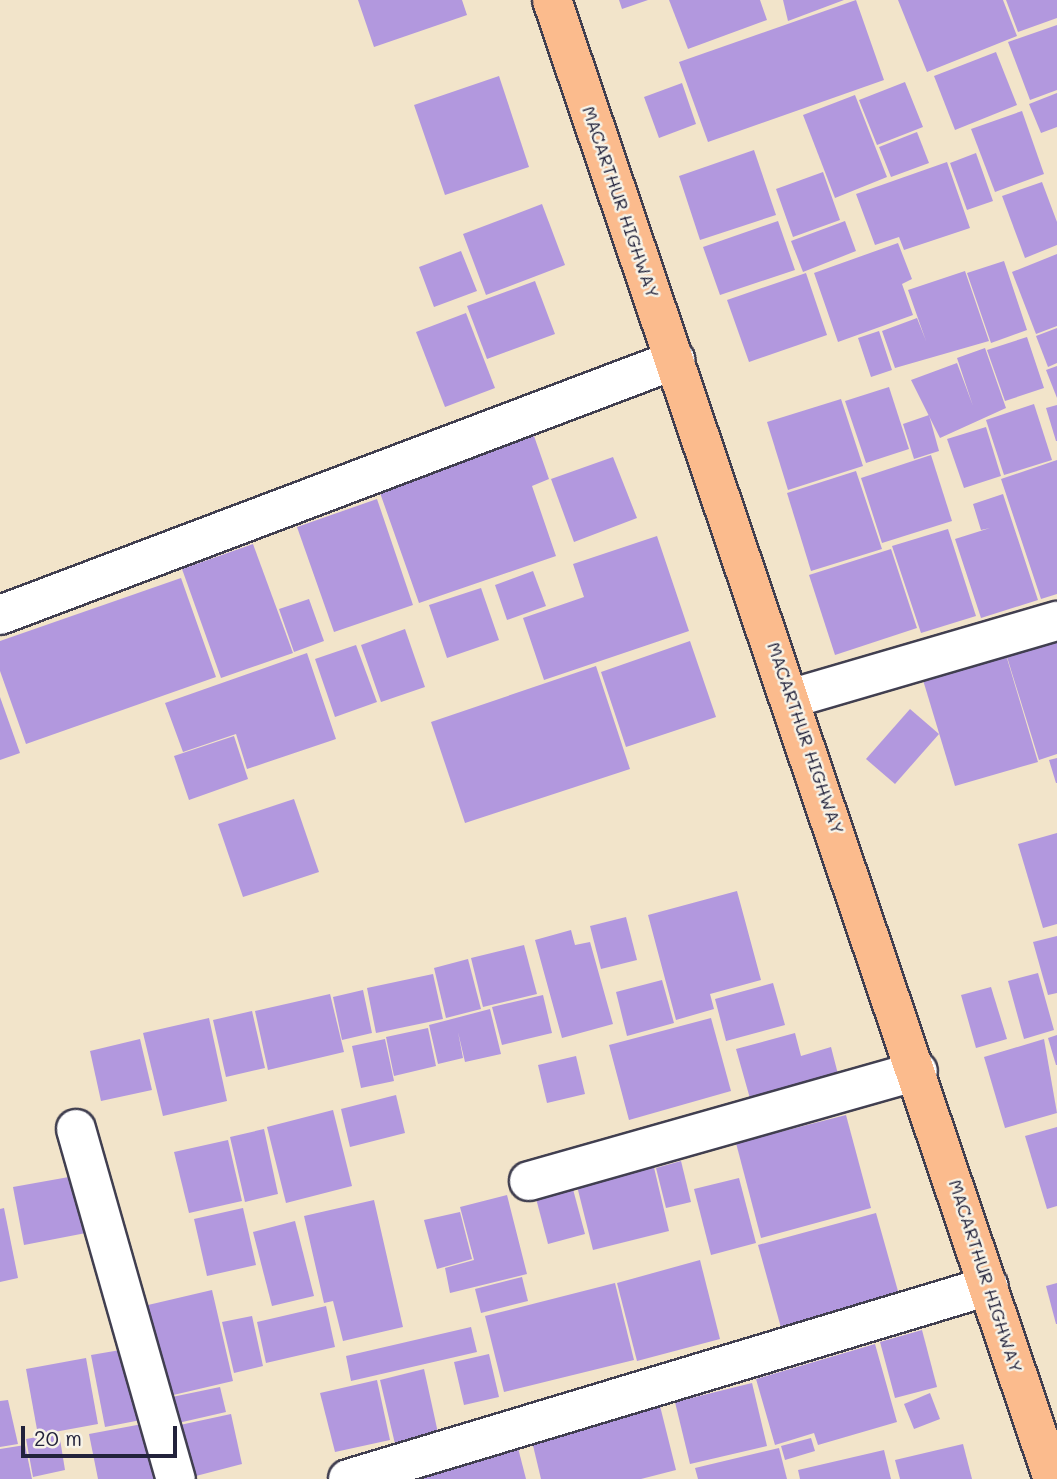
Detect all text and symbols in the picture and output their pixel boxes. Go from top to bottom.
street label: MACARTHUR HIGHWAY [578,103,664,301]
street label: MACARTHUR HIGHWAY [763,639,849,837]
street label: MACARTHUR HIGHWAY [945,1177,1027,1375]
scale bar [24,1412,180,1456]
text: 20 m [34,1424,82,1451]

